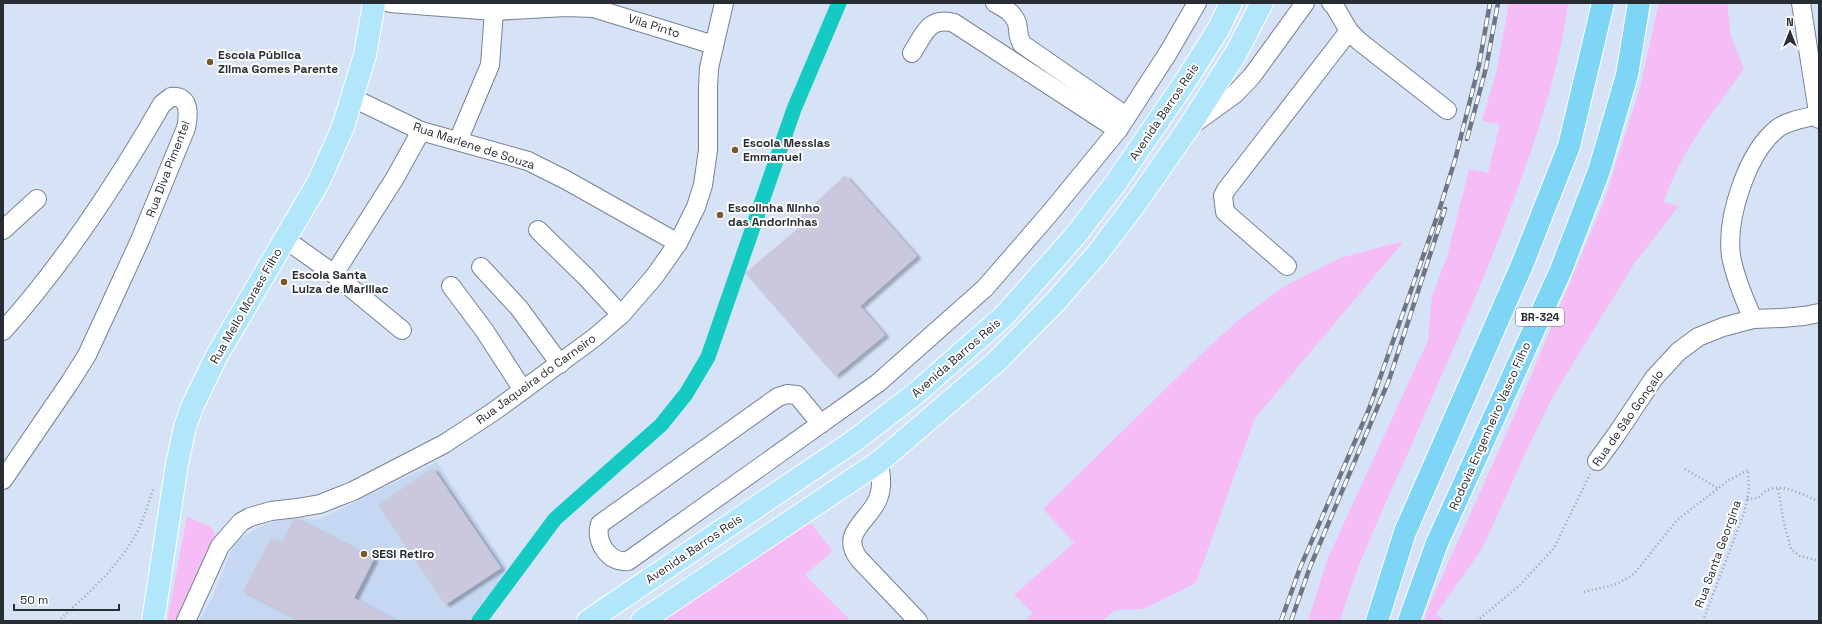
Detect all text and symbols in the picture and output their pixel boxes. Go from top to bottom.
street label: Vila Pinto [626,11,682,41]
north arrow [1770,12,1810,52]
text: N [1786,15,1794,29]
place label: Escola Pública Zilma Gomes Parente [218,47,338,77]
marker: Escola Pública Zilma Gomes Parente [205,57,215,67]
street label: Avenida Barros Reis [1126,61,1202,163]
street label: Rua Diva Pimentel [142,118,194,220]
street label: Rua Marlene de Souza [411,119,537,173]
place label: Escola Messias Emmanuel [743,135,830,165]
marker: Escola Messias Emmanuel [730,145,740,155]
place label: Escolinha Ninho das Andorinhas [728,200,820,230]
marker: Escolinha Ninho das Andorinhas [715,210,725,220]
street label: Rua Mello Moraes Filho [206,245,286,367]
place label: Escola Santa Luiza de Marillac [292,267,389,297]
marker: Escola Santa Luiza de Marillac [279,277,289,287]
road number: BR-324 [1516,308,1564,326]
street label: Avenida Barros Reis [908,315,1004,401]
street label: Rua Jaqueira do Carneiro [473,330,599,428]
street label: Rodovia Engenheiro Vasco Filho [1446,339,1534,513]
street label: Rua de São Gonçalo [1589,367,1667,469]
street label: Rua Santa Georgina [1691,498,1745,610]
street label: Avenida Barros Reis [643,511,745,587]
place label: SESI Retiro [372,546,434,562]
marker: SESI Retiro [359,549,369,559]
scale bar [14,586,119,612]
text: 50 m [20,592,48,608]

